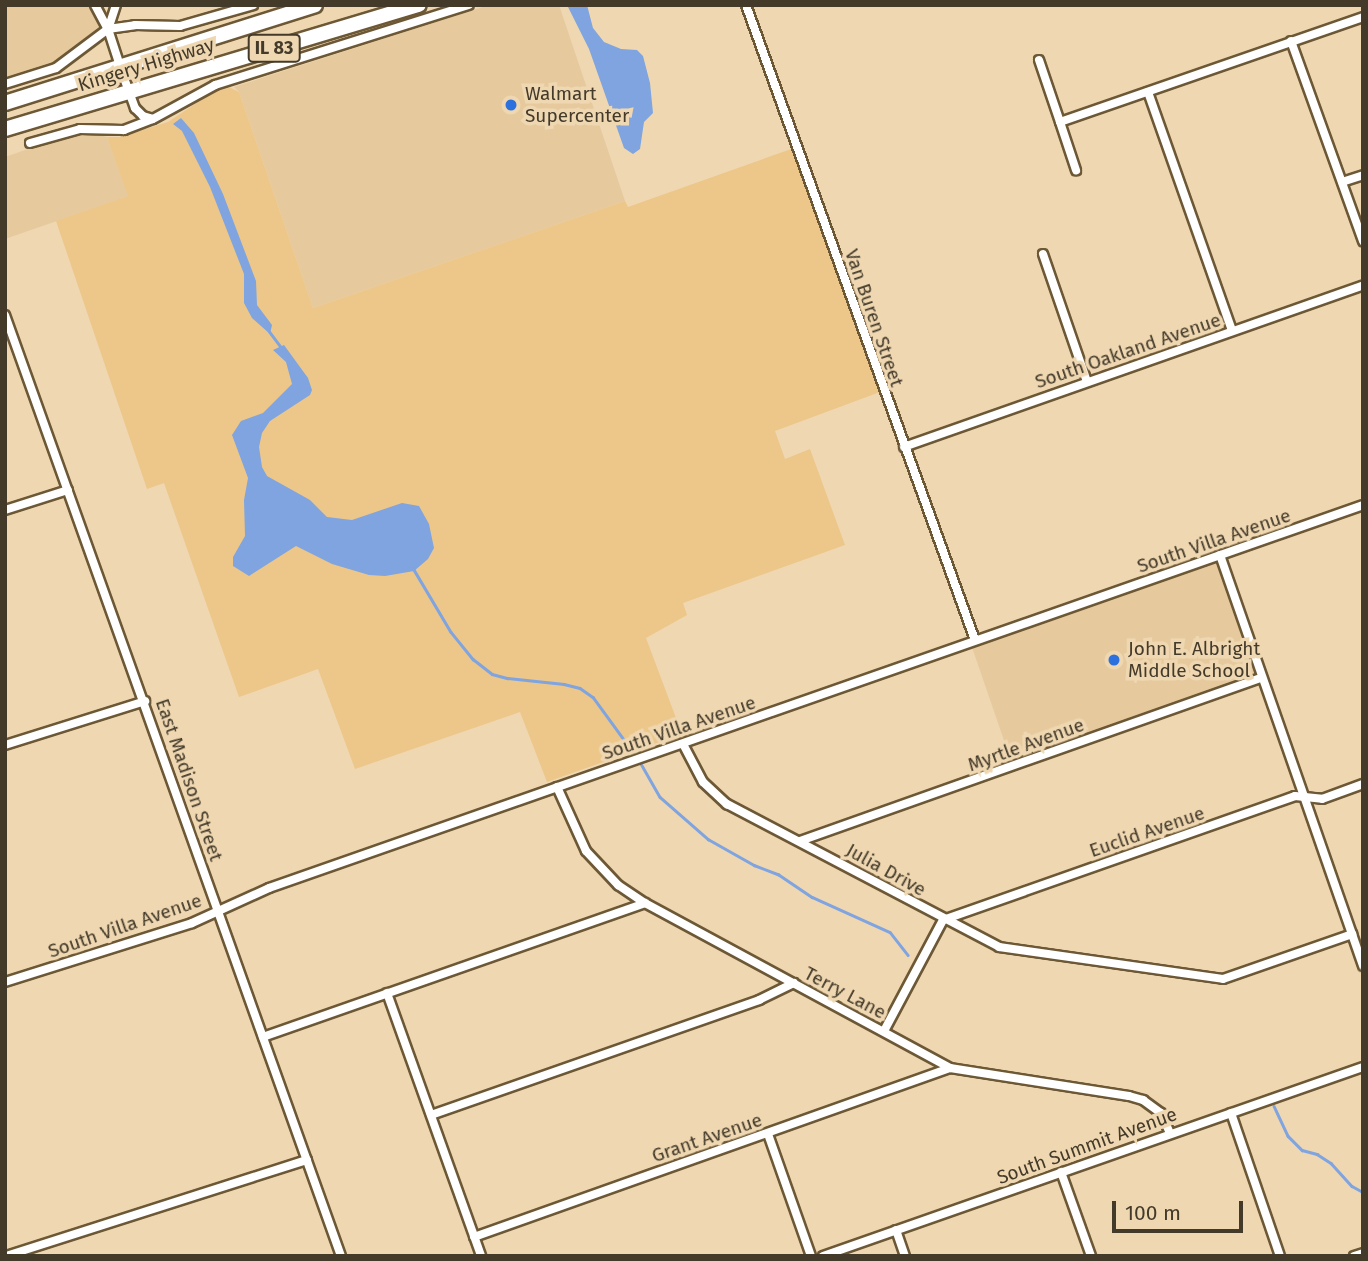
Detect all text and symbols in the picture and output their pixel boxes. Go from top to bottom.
street label: Kingery Highway [75,33,217,97]
road number: IL 83 [246,33,302,62]
place label: Walmart Supercenter [525,83,629,127]
marker: Walmart Supercenter [503,97,519,113]
street label: Van Buren Street [840,246,908,390]
street label: South Oakland Avenue [1032,308,1224,394]
street label: South Villa Avenue [1134,504,1294,578]
place label: John E. Albright Middle School [1128,638,1260,682]
marker: John E. Albright Middle School [1106,652,1122,668]
street label: South Villa Avenue [599,691,759,765]
street label: East Madison Street [150,696,228,864]
street label: Myrtle Avenue [965,713,1087,777]
street label: Euclid Avenue [1086,802,1208,862]
street label: Julia Drive [842,839,930,901]
street label: South Villa Avenue [45,889,205,963]
street label: Terry Lane [800,962,890,1024]
street label: South Summit Avenue [994,1103,1180,1189]
street label: Grant Avenue [649,1108,765,1168]
scale bar [1116,1188,1247,1232]
text: 100 m [1125,1200,1181,1226]

